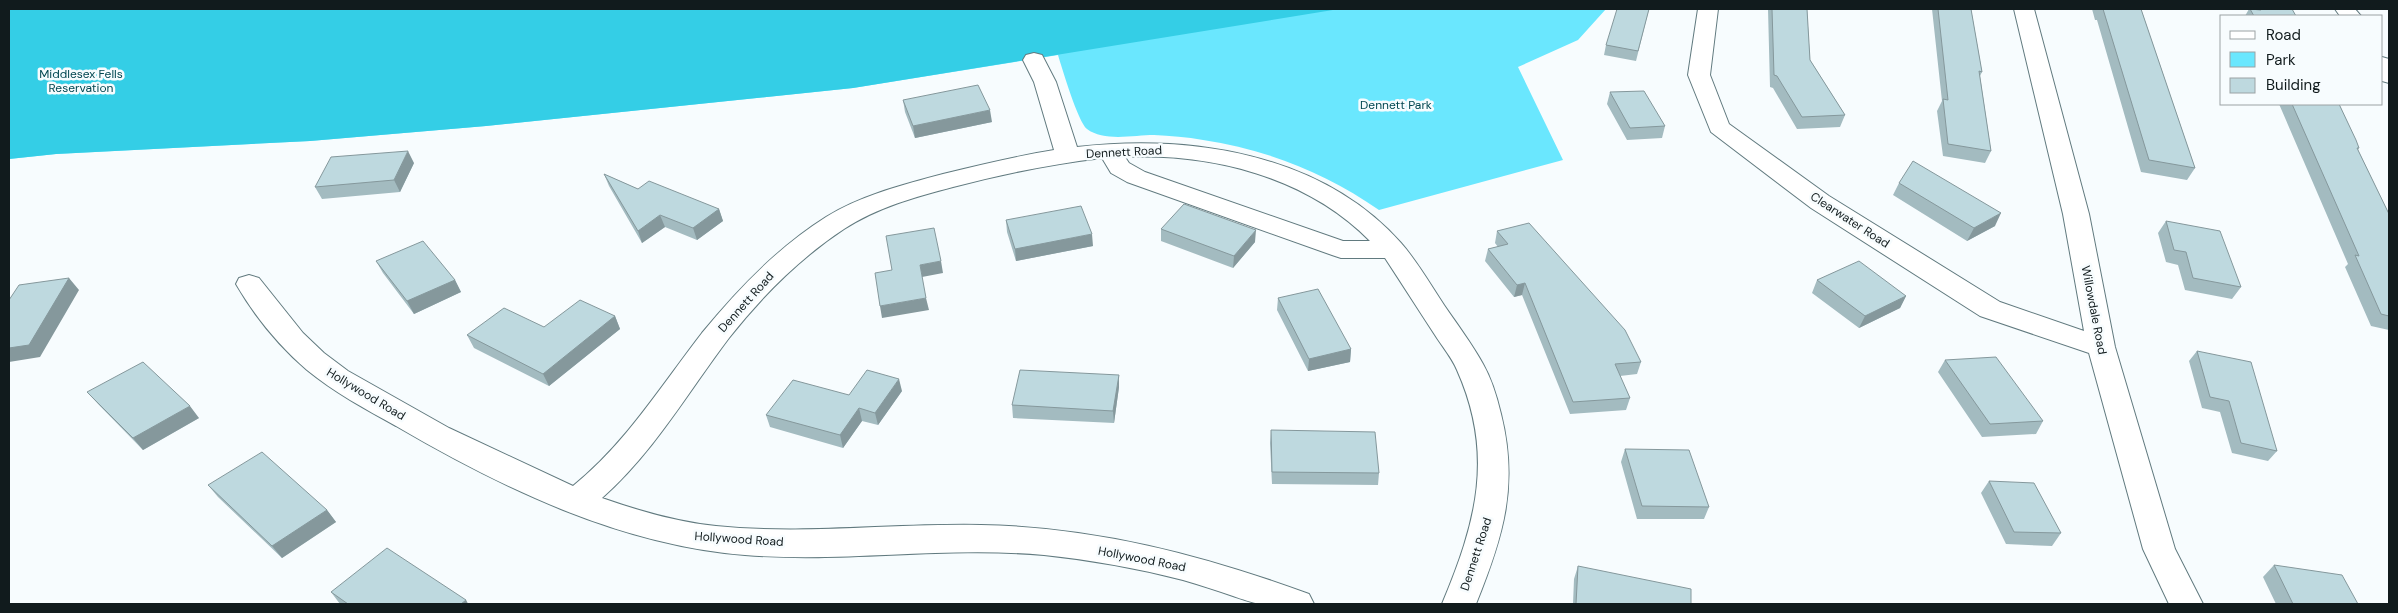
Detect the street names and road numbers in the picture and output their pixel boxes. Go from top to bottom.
street label: Dennett Road [1086,142,1162,162]
street label: Clearwater Road [1807,188,1893,252]
street label: Willowdale Road [2078,264,2110,356]
street label: Dennett Road [715,268,777,336]
street label: Hollywood Road [324,364,408,424]
street label: Dennett Road [1457,515,1495,593]
street label: Hollywood Road [694,528,784,550]
street label: Hollywood Road [1097,543,1187,575]

